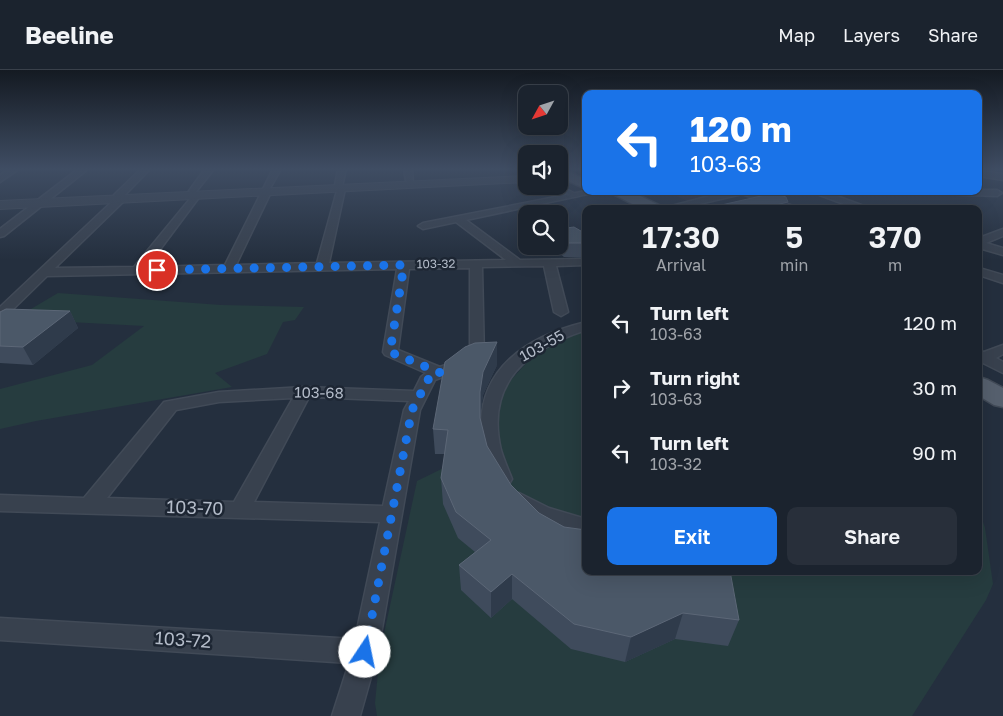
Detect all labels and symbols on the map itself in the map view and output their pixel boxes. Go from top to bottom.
north arrow [518,85,568,135]
pin [136,249,178,291]
street label: 103-32 [416,256,456,271]
street label: 103-55 [516,326,567,365]
street label: 103-68 [294,383,344,401]
street label: 103-70 [166,495,224,519]
position arrow [338,625,390,677]
street label: 103-72 [154,626,212,652]

